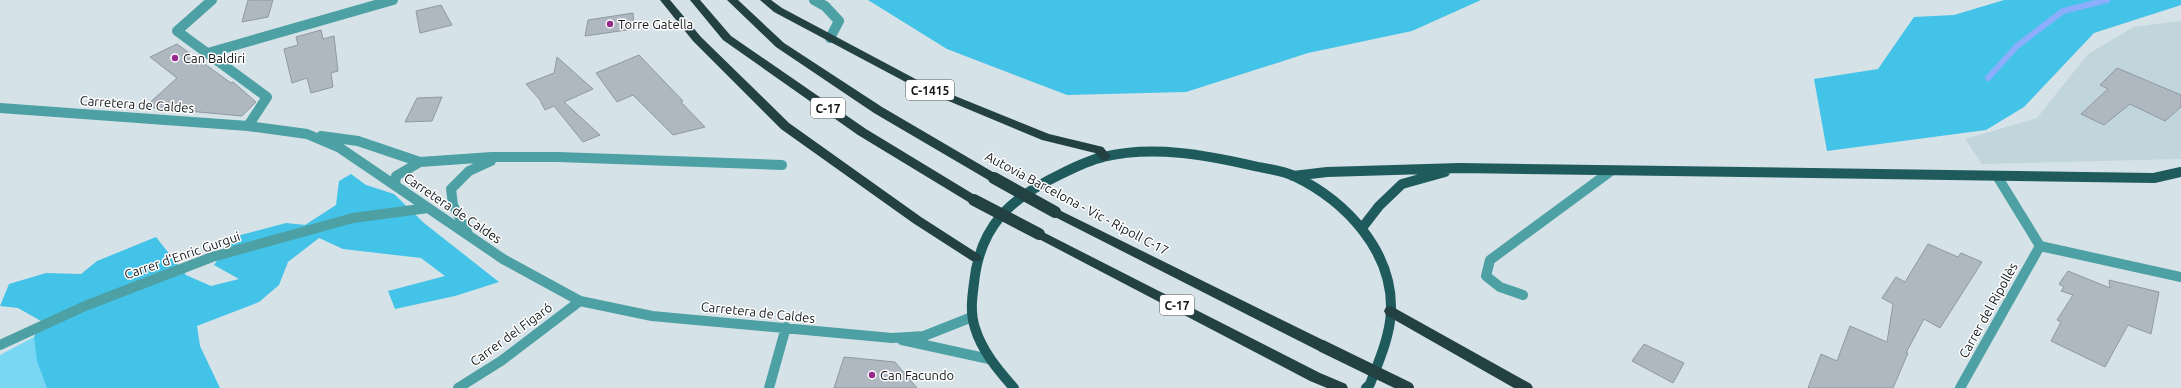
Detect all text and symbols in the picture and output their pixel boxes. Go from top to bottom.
place label: Torre Gatella [618,17,693,31]
marker: Torre Gatella [605,19,615,29]
place label: Can Baldiri [183,51,245,65]
marker: Can Baldiri [170,53,180,63]
road number: C-1415 [906,80,954,100]
street label: Carretera de Caldes [79,93,195,115]
road number: C-17 [811,98,845,118]
street label: Autovia Barcelona - Vic - Ripoll C-17 [983,149,1171,257]
street label: Carretera de Caldes [402,170,505,246]
street label: Carrer d'Enric Gurgui [122,229,242,281]
street label: Carrer del Ripollès [1956,260,2020,360]
road number: C-17 [1160,295,1194,315]
street label: Carretera de Caldes [700,299,816,325]
street label: Carrer del Figaró [467,300,555,368]
place label: Can Facundo [880,368,954,382]
marker: Can Facundo [867,370,877,380]

